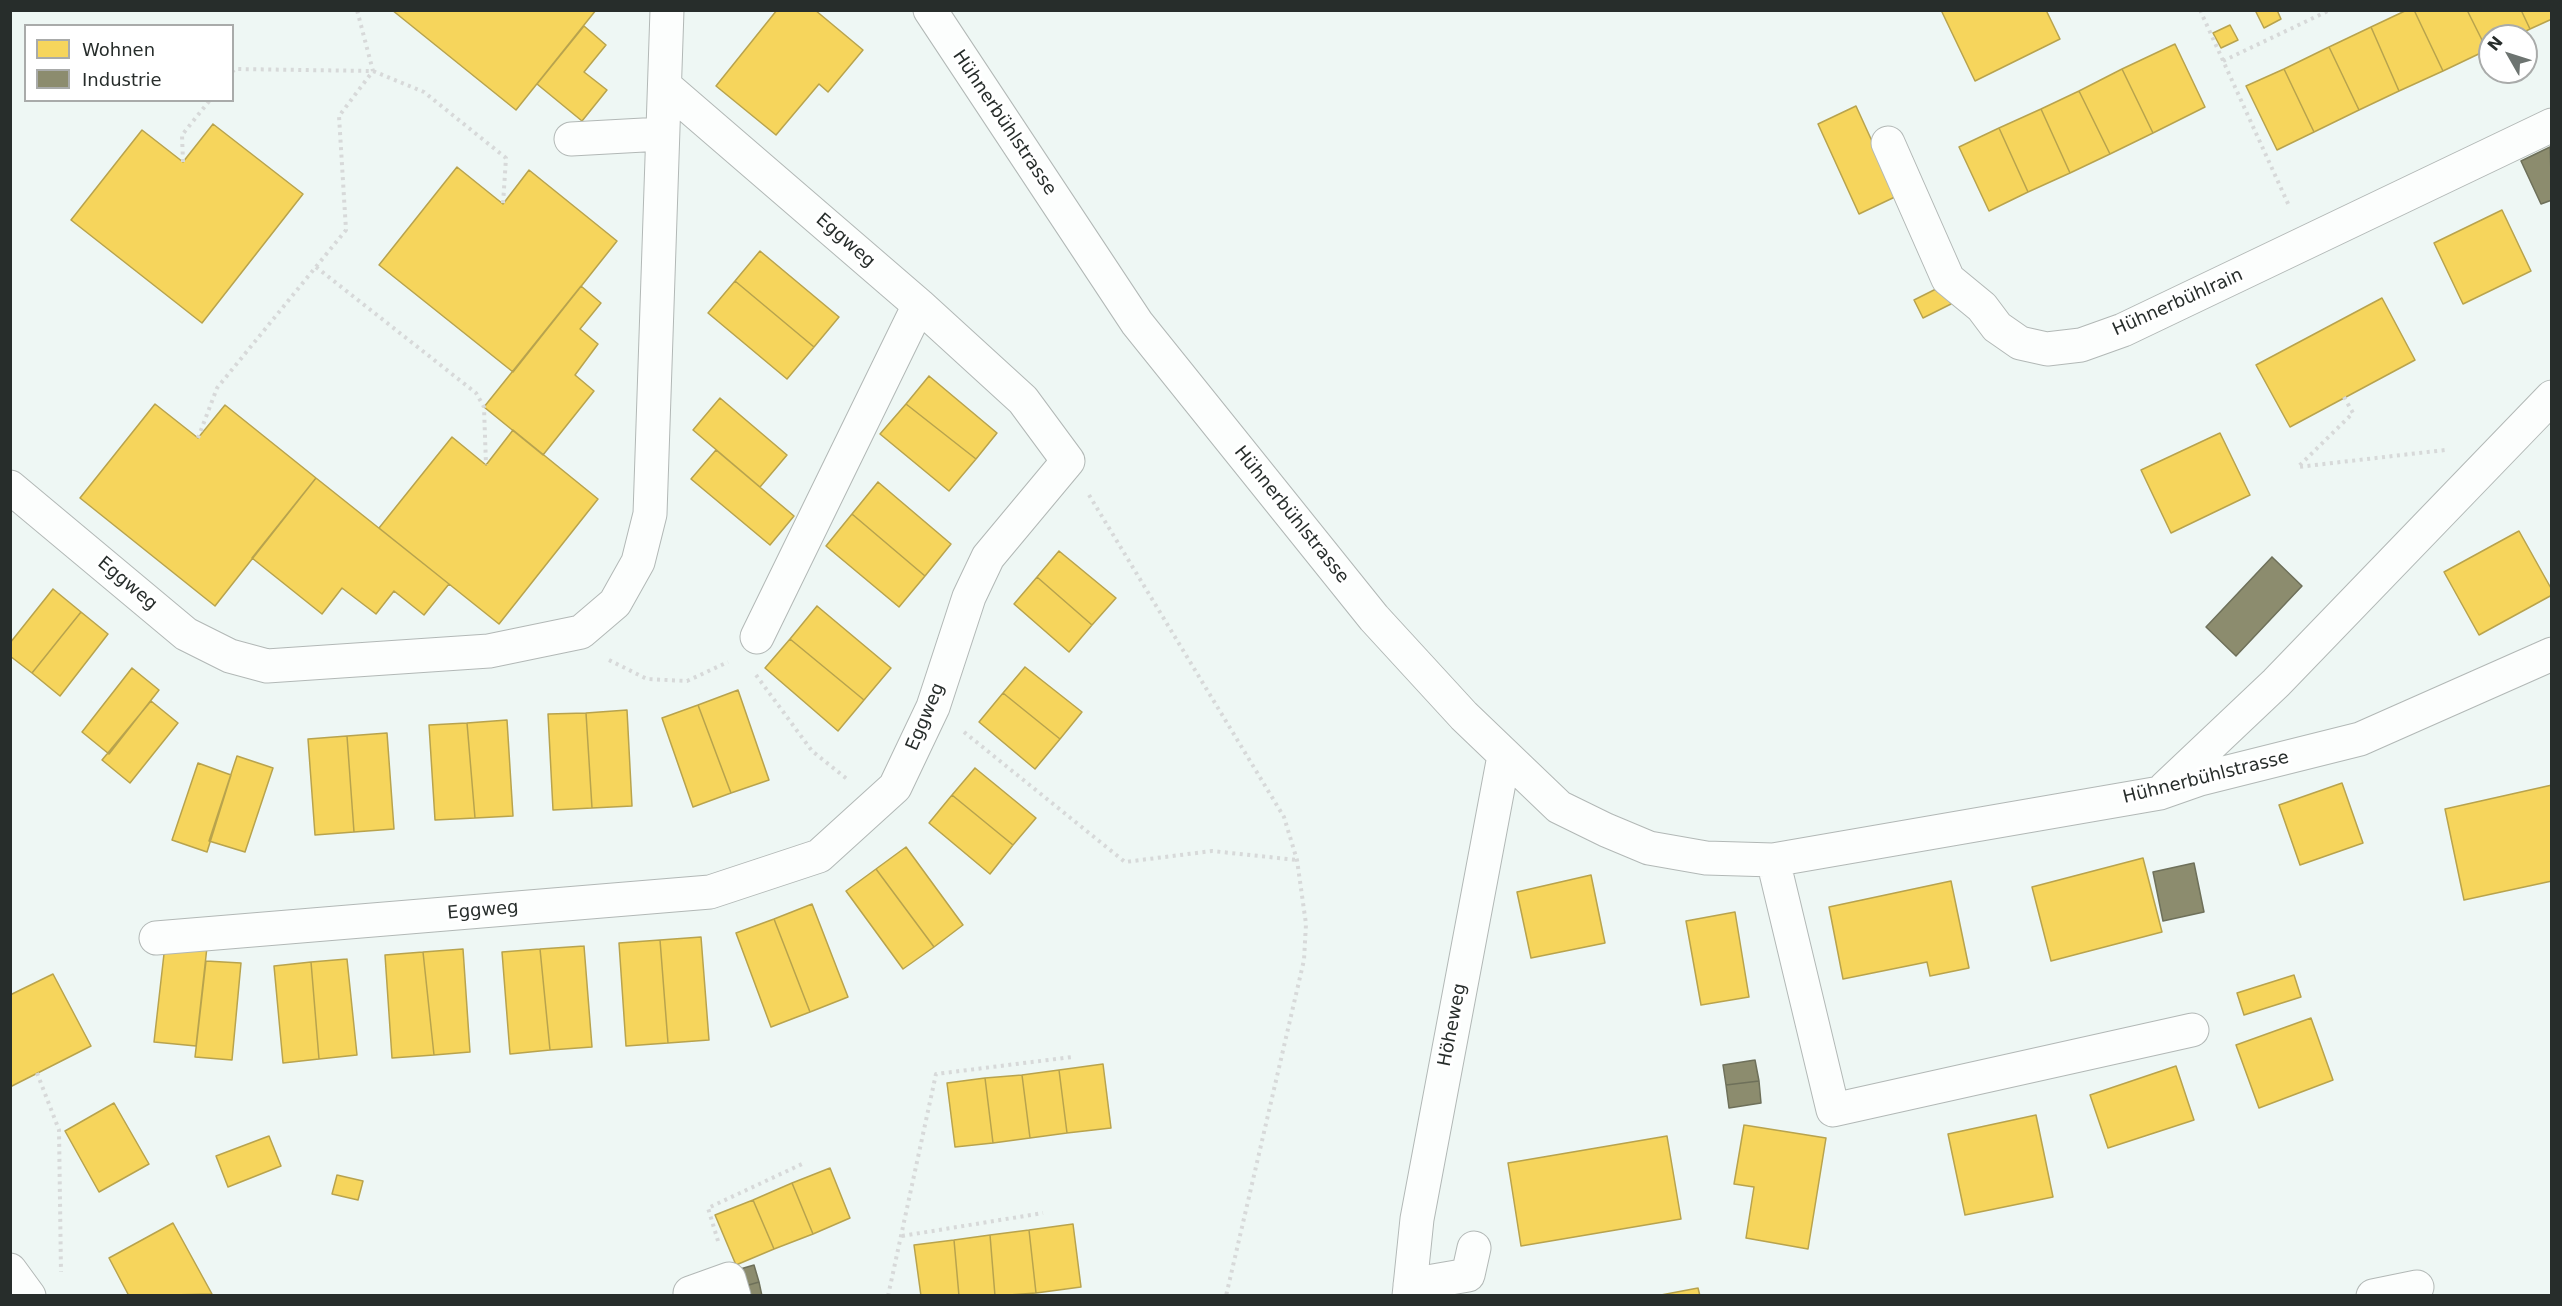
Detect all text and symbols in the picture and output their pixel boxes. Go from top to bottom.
legend [24,24,234,102]
north arrow [2478,24,2538,84]
text: N [2484,32,2507,55]
text: Wohnen [82,39,155,60]
street label: Hühnerbühlstrasse [947,46,1061,200]
text: Industrie [82,69,161,90]
street label: Eggweg [811,209,879,273]
street label: Hühnerbühlrain [2110,265,2246,341]
street label: Hühnerbühlstrasse [1229,442,1353,588]
street label: Eggweg [93,553,161,615]
street label: Eggweg [902,680,950,754]
street label: Hühnerbühlstrasse [2121,747,2291,809]
street label: Eggweg [446,897,520,925]
street label: Höheweg [1434,982,1472,1068]

